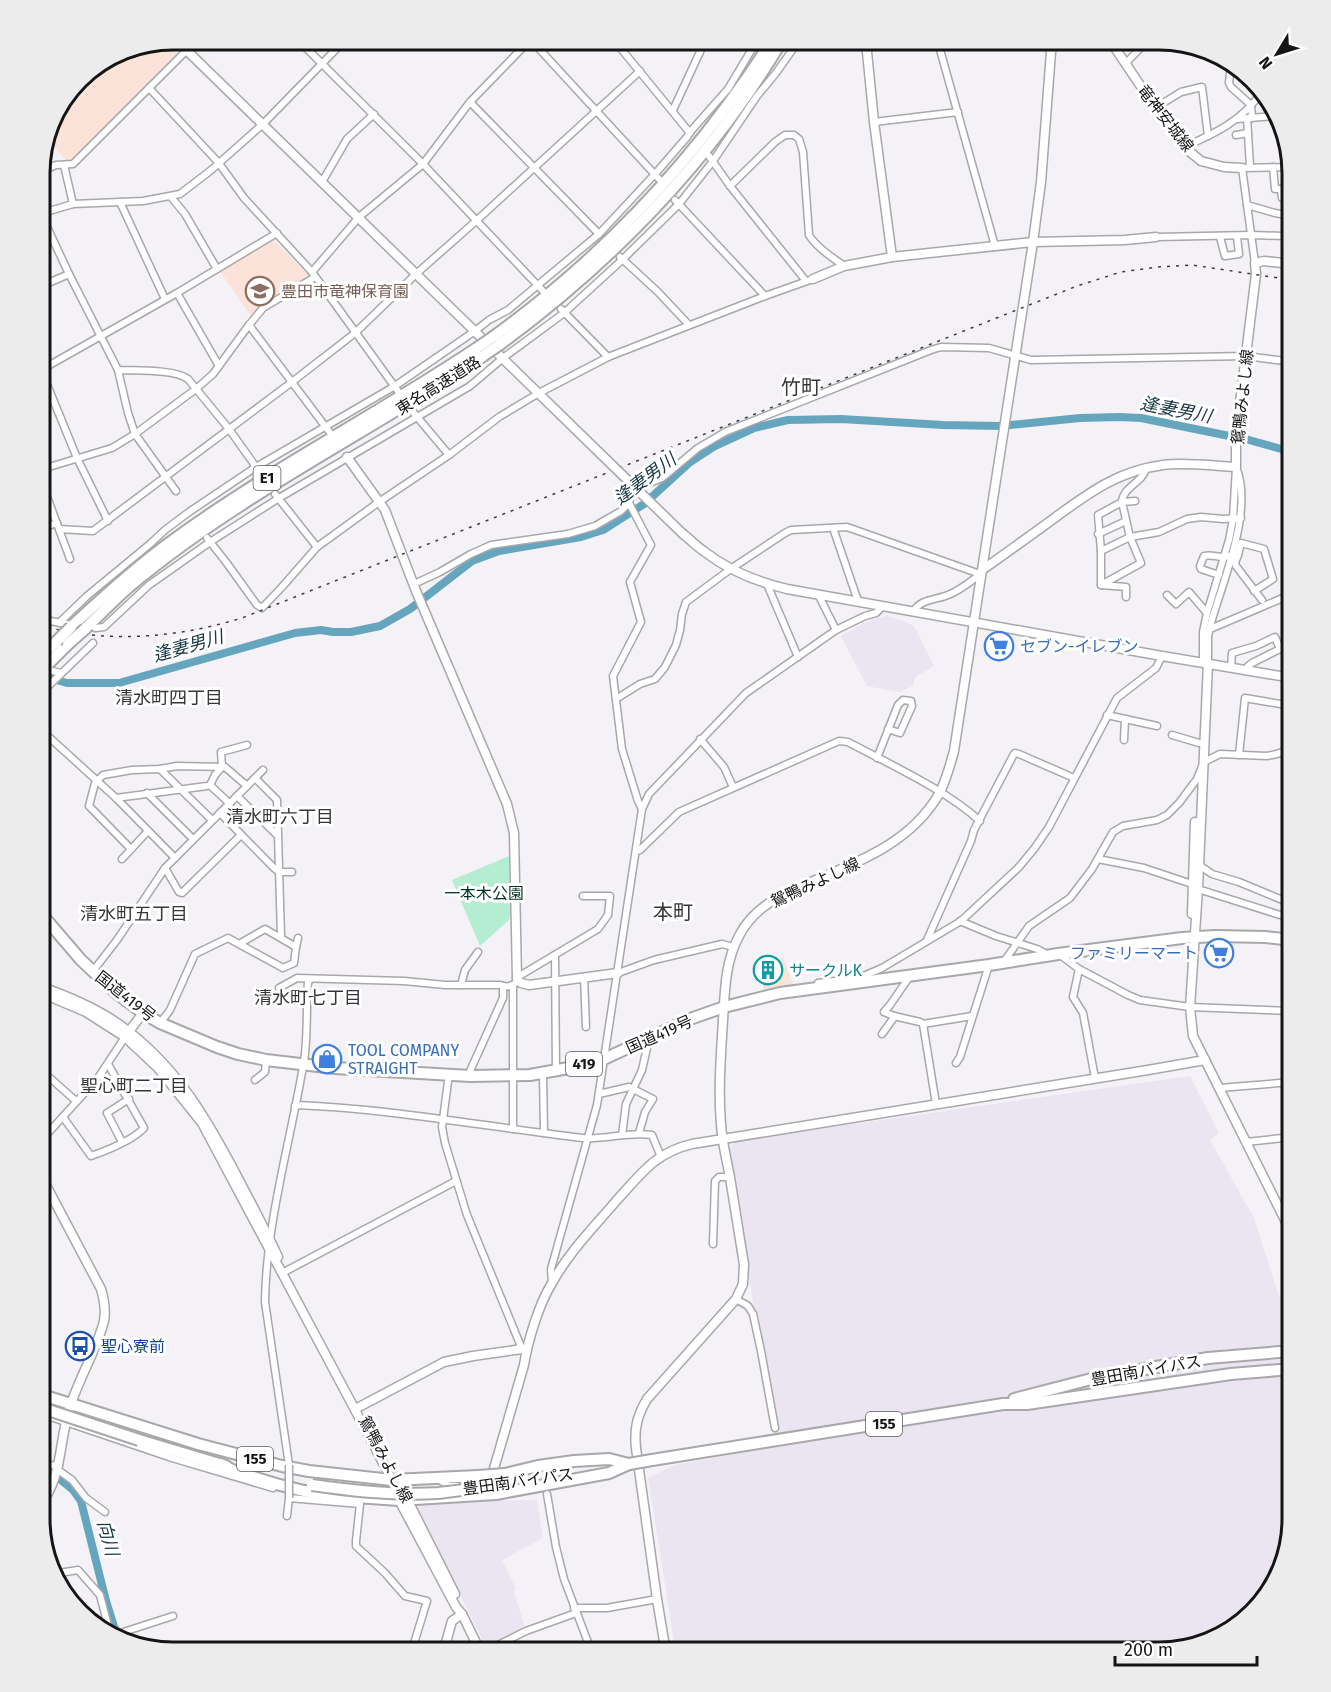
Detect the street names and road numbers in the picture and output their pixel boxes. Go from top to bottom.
street label: 竜神安城線 [1133,81,1198,156]
street label: 鴛鴨みよし線 [1228,348,1257,446]
street label: 東名高速道路 [393,352,484,419]
road number: E1 [254,466,280,490]
street label: 鴛鴨みよし線 [768,854,863,911]
street label: 国道419号 [92,967,159,1026]
street label: 国道419号 [623,1011,695,1058]
road number: 419 [566,1052,602,1076]
street label: 豊田南バイパス [1089,1351,1203,1390]
street label: 鴛鴨みよし線 [355,1412,416,1506]
road number: 155 [866,1412,902,1436]
road number: 155 [237,1447,273,1471]
street label: 豊田南バイパス [461,1464,575,1499]

